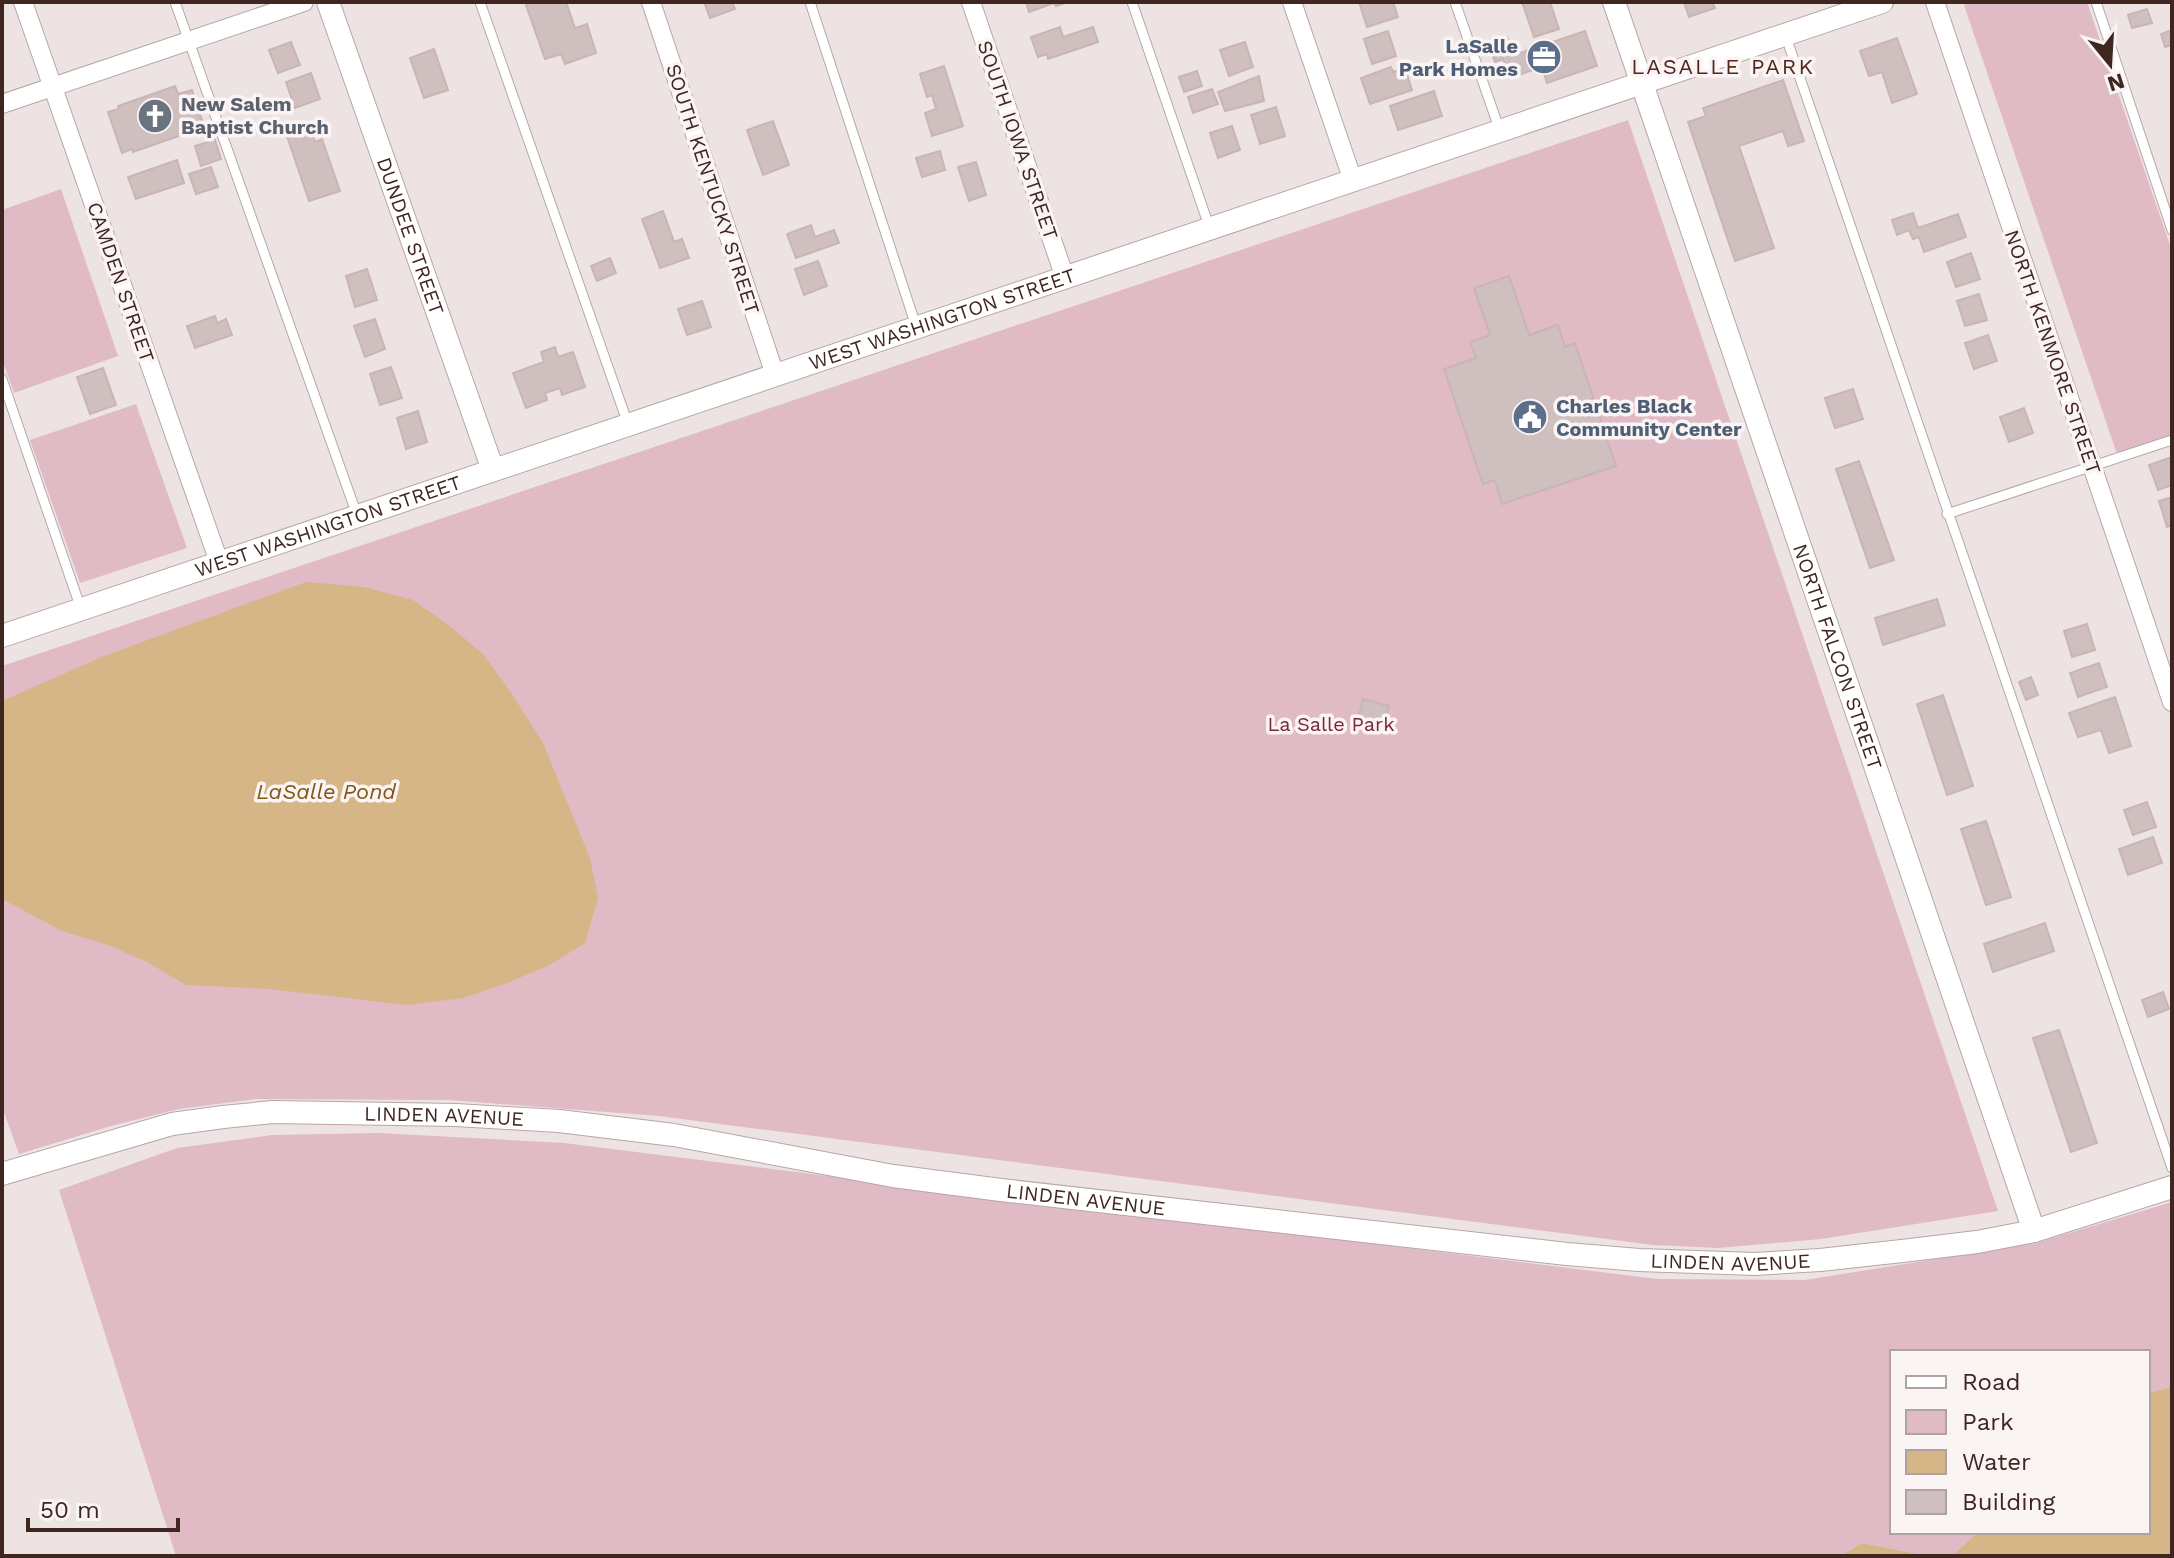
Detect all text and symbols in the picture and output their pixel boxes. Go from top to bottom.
north arrow [2070,24,2150,104]
place label: LaSalle Park Homes [1399,34,1518,81]
street label: SOUTH IOWA STREET [973,37,1063,243]
office icon: LaSalle Park Homes [1525,38,1563,76]
district label: LASALLE PARK [1631,54,1815,79]
street label: SOUTH KENTUCKY STREET [661,61,765,317]
text: N [2104,68,2128,97]
place label: New Salem Baptist Church [181,92,329,139]
church icon: New Salem Baptist Church [136,97,174,135]
street label: DUNDEE STREET [372,154,449,318]
street label: CAMDEN STREET [82,199,160,365]
street label: NORTH KENMORE STREET [2000,227,2106,477]
street label: WEST WASHINGTON STREET [806,263,1078,375]
place label: Charles Black Community Center [1556,394,1742,441]
public building icon: Charles Black Community Center [1511,398,1549,436]
street label: WEST WASHINGTON STREET [192,470,464,582]
street label: NORTH FALCON STREET [1788,541,1887,773]
park label: La Salle Park [1267,712,1395,736]
water label: LaSalle Pond [256,779,397,804]
street label: LINDEN AVENUE [364,1101,525,1131]
street label: LINDEN AVENUE [1005,1179,1167,1220]
street label: LINDEN AVENUE [1650,1248,1811,1276]
legend [1890,1350,2150,1534]
text: Road [1962,1368,2021,1396]
text: Park [1962,1408,2014,1436]
text: Water [1962,1448,2031,1476]
scale bar [28,1482,178,1532]
text: Building [1962,1488,2055,1516]
text: 50 m [40,1496,100,1524]

